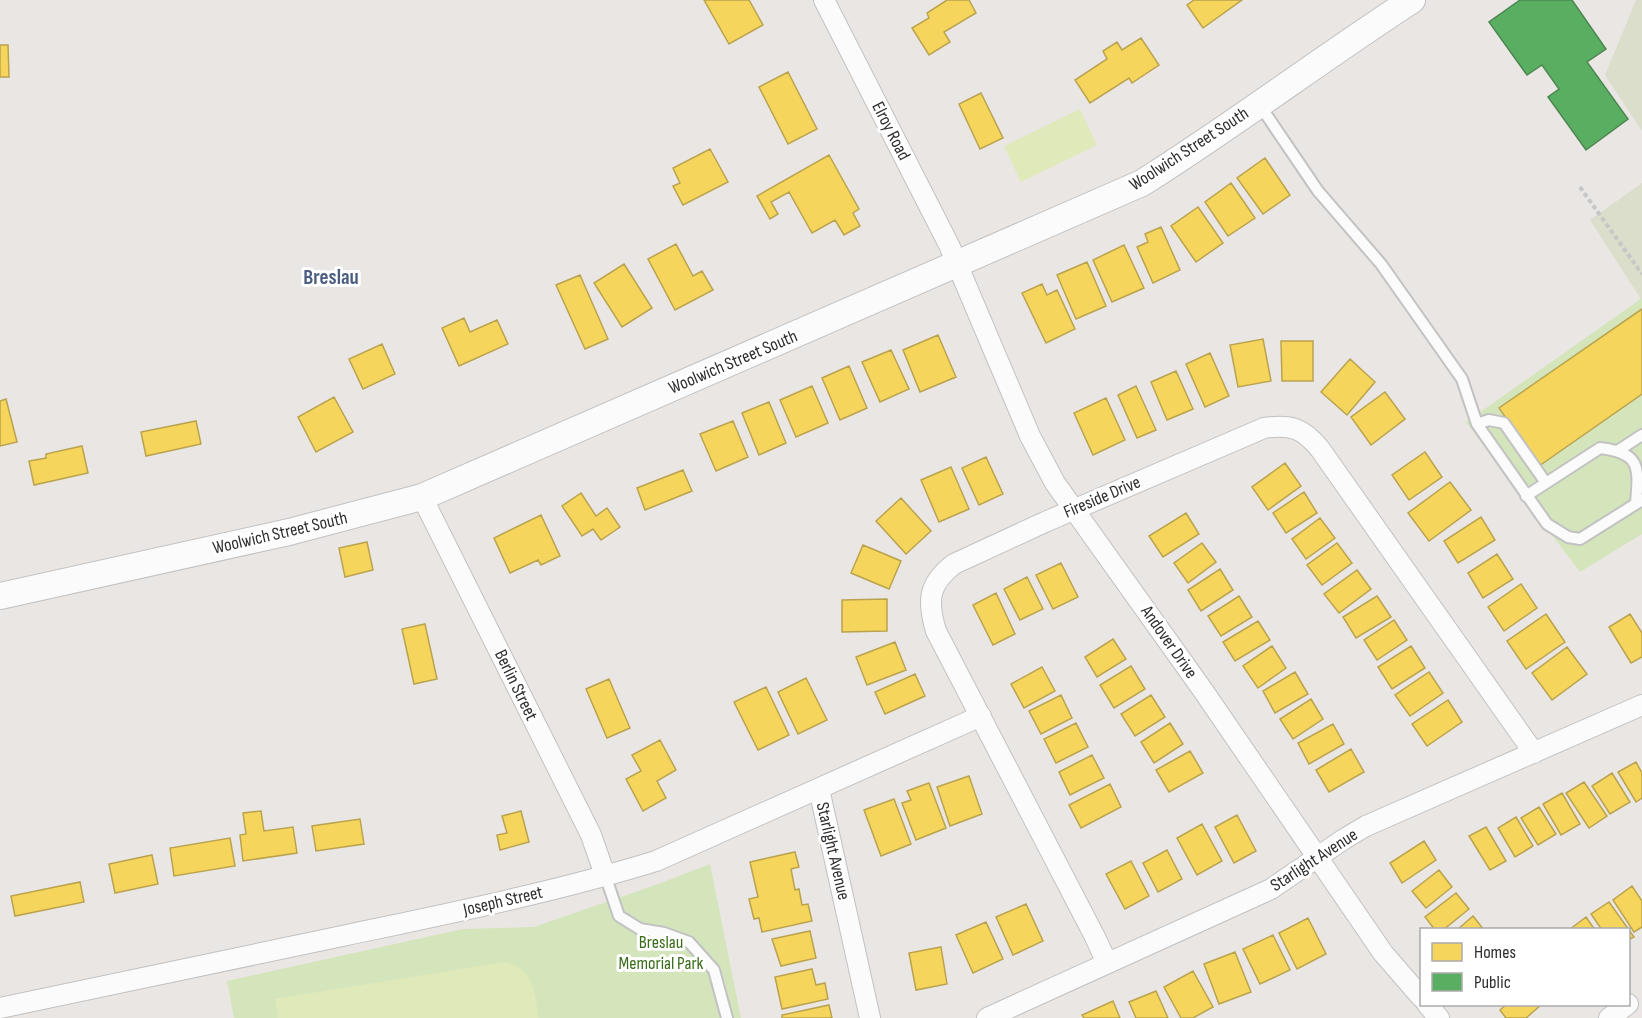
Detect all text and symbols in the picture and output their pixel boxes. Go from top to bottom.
street label: Elroy Road [867,98,915,164]
street label: Woolwich Street South [1126,103,1252,195]
district label: Breslau [303,265,359,290]
street label: Woolwich Street South [666,325,800,399]
street label: Fireside Drive [1060,471,1144,523]
street label: Woolwich Street South [211,507,349,559]
street label: Andover Drive [1136,601,1202,682]
street label: Berlin Street [490,646,542,724]
street label: Starlight Avenue [812,800,854,902]
street label: Starlight Avenue [1266,824,1362,896]
street label: Joseph Street [460,882,545,921]
legend [1420,928,1630,1006]
park label: Breslau Memorial Park [619,932,704,974]
text: Homes [1474,942,1516,963]
text: Public [1474,972,1511,993]

